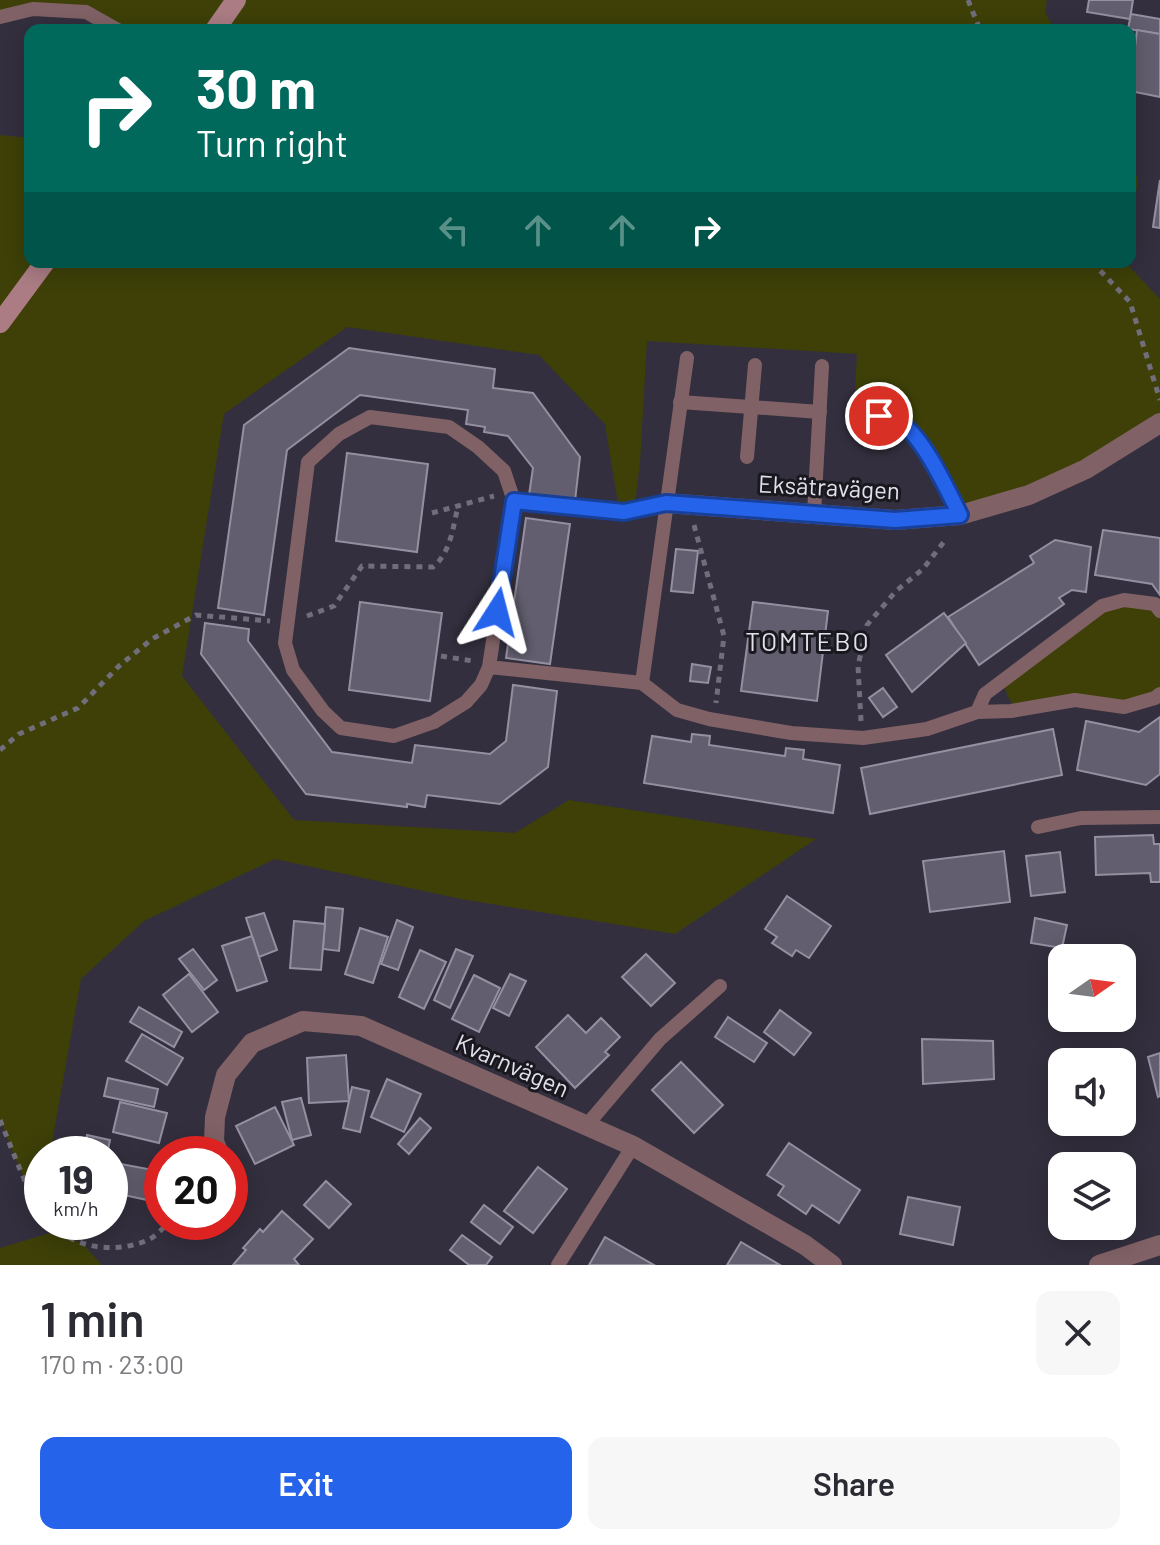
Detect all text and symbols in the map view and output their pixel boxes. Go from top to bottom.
text: 30 m [196,53,316,120]
icon: right [64,56,168,160]
text: Turn right [196,121,348,164]
icon: left [432,208,476,252]
icon: ahead [516,208,560,252]
icon: ahead [600,208,644,252]
icon: right [684,208,728,252]
pin [845,382,913,450]
icon: arrive [857,394,901,438]
street label: Eksätravägen [758,468,901,505]
position arrow [455,570,539,654]
district label: TOMTEBO [745,625,871,656]
north arrow [1048,944,1136,1032]
map controls [1048,944,1136,1240]
street label: Kvarnvägen [451,1027,574,1102]
button: sound [1048,1048,1136,1136]
speed limit sign: 20 [144,1136,248,1240]
button: layers [1048,1152,1136,1240]
text: 19 [58,1154,94,1202]
text: km/h [53,1196,99,1220]
text: 1 min [40,1289,145,1347]
button: close [1036,1291,1120,1375]
text: 170 m · 23:00 [40,1348,184,1379]
button: Exit [40,1437,572,1529]
button: Share [588,1437,1120,1529]

